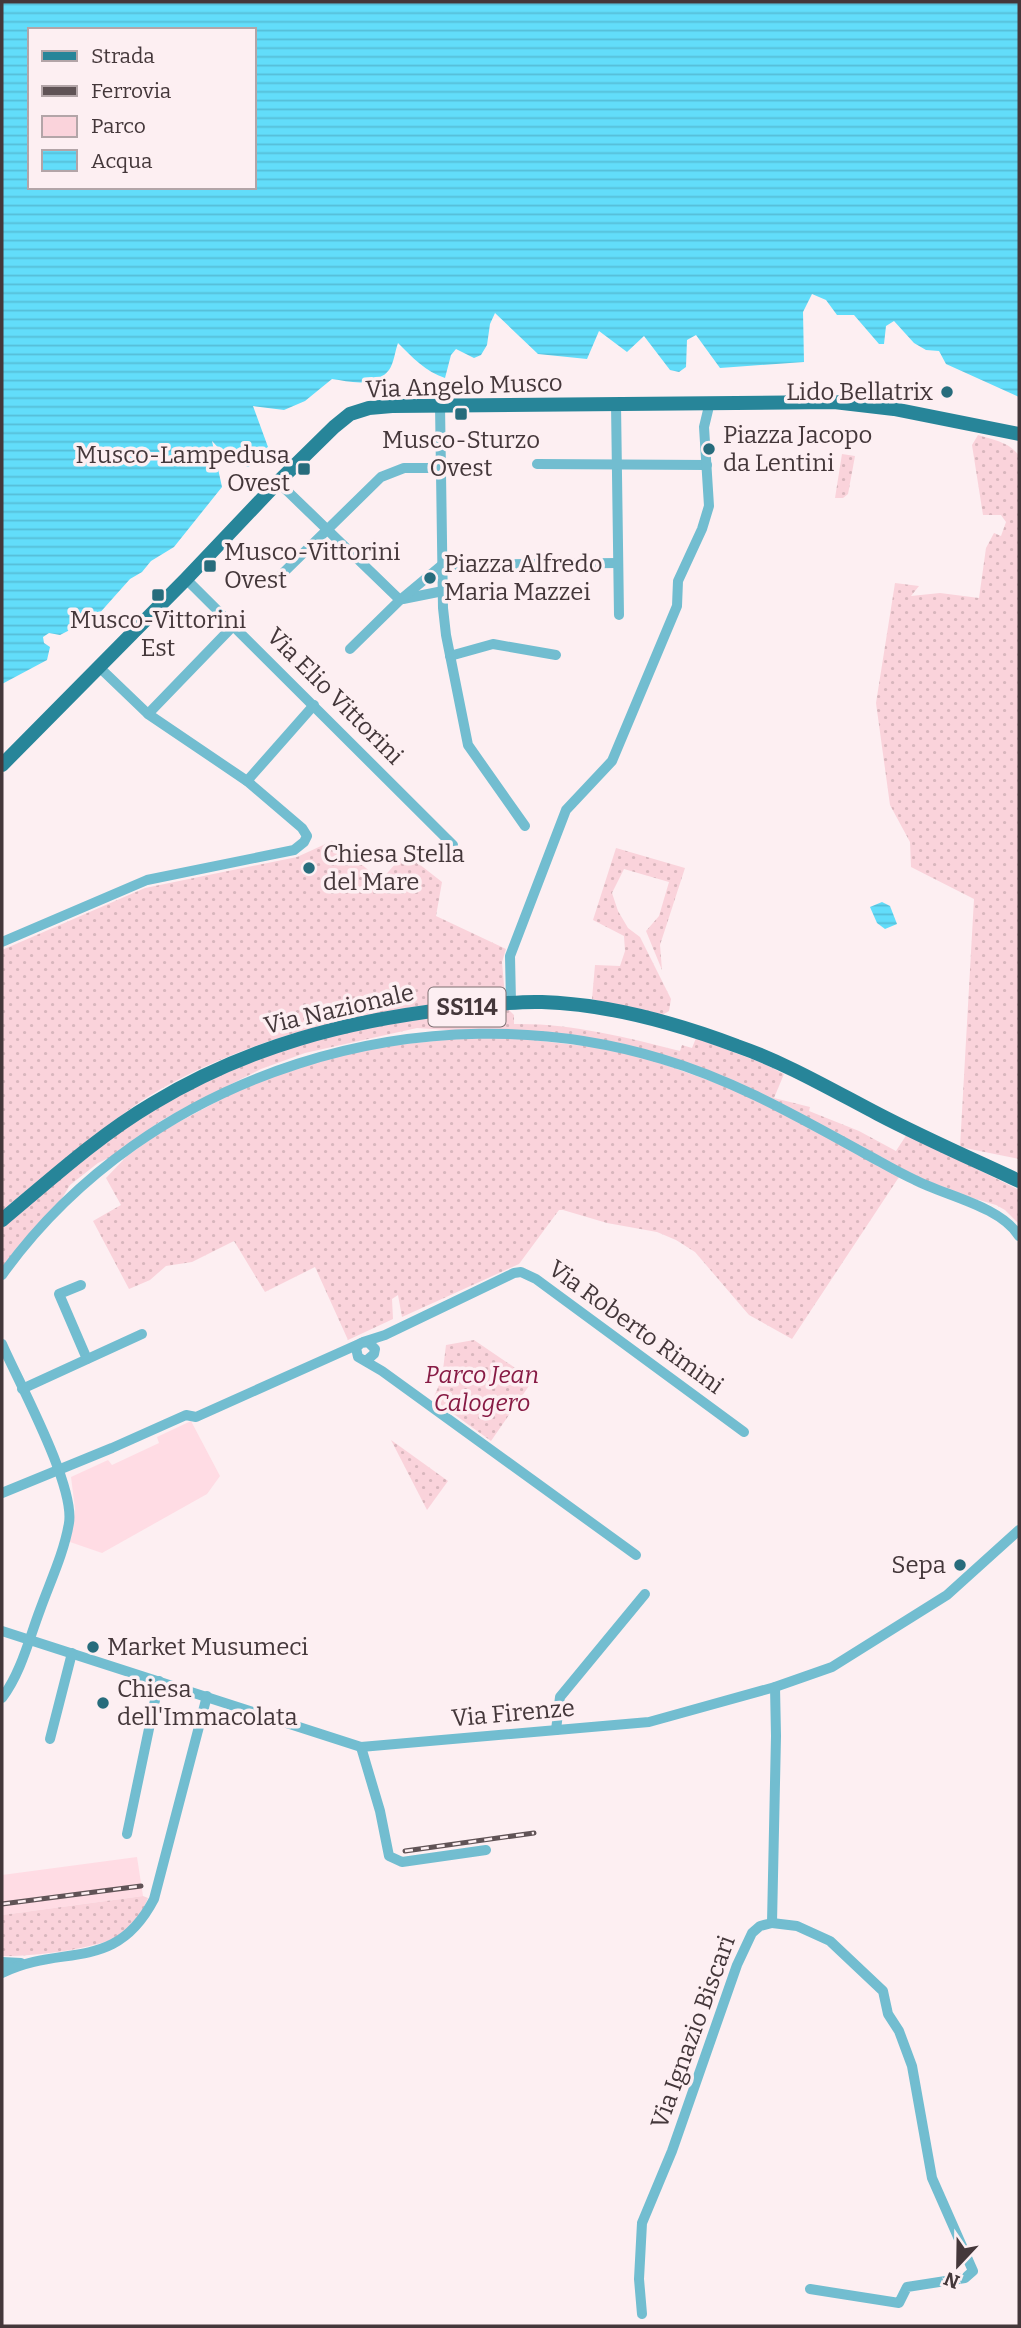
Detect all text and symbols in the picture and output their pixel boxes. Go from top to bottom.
legend [28,28,256,189]
text: Strada [91,43,155,69]
text: Ferrovia [91,78,172,104]
text: Parco [91,113,146,139]
text: Acqua [91,148,153,174]
street label: Via Angelo Musco [365,369,563,403]
place label: Lido Bellatrix [786,378,933,406]
marker: Lido Bellatrix [939,384,955,400]
marker: Musco-Sturzo Ovest [453,406,469,422]
place label: Piazza Jacopo da Lentini [723,421,872,477]
place label: Musco-Sturzo Ovest [382,426,540,482]
place label: Musco-Lampedusa Ovest [75,441,290,497]
marker: Piazza Jacopo da Lentini [701,441,717,457]
marker: Musco-Lampedusa Ovest [296,461,312,477]
place label: Musco-Vittorini Ovest [224,538,400,594]
place label: Piazza Alfredo Maria Mazzei [444,550,603,606]
marker: Musco-Vittorini Ovest [202,558,218,574]
marker: Piazza Alfredo Maria Mazzei [422,570,438,586]
marker: Musco-Vittorini Est [150,587,166,603]
place label: Musco-Vittorini Est [70,606,246,662]
street label: Via Elio Vittorini [261,622,409,770]
place label: Chiesa Stella del Mare [323,840,465,896]
marker: Chiesa Stella del Mare [301,860,317,876]
street label: Via Nazionale [261,978,417,1040]
road number: SS114 [428,988,505,1026]
street label: Via Roberto Rimini [543,1254,729,1400]
park label: Parco Jean Calogero [425,1361,539,1417]
place label: Sepa [891,1551,946,1579]
marker: Sepa [952,1557,968,1573]
place label: Market Musumeci [107,1633,308,1661]
marker: Market Musumeci [85,1639,101,1655]
place label: Chiesa dell'Immacolata [117,1675,298,1731]
street label: Via Firenze [450,1694,576,1732]
marker: Chiesa dell'Immacolata [95,1695,111,1711]
street label: Via Ignazio Biscari [645,1932,741,2132]
north arrow [923,2230,993,2300]
text: N [940,2267,963,2294]

